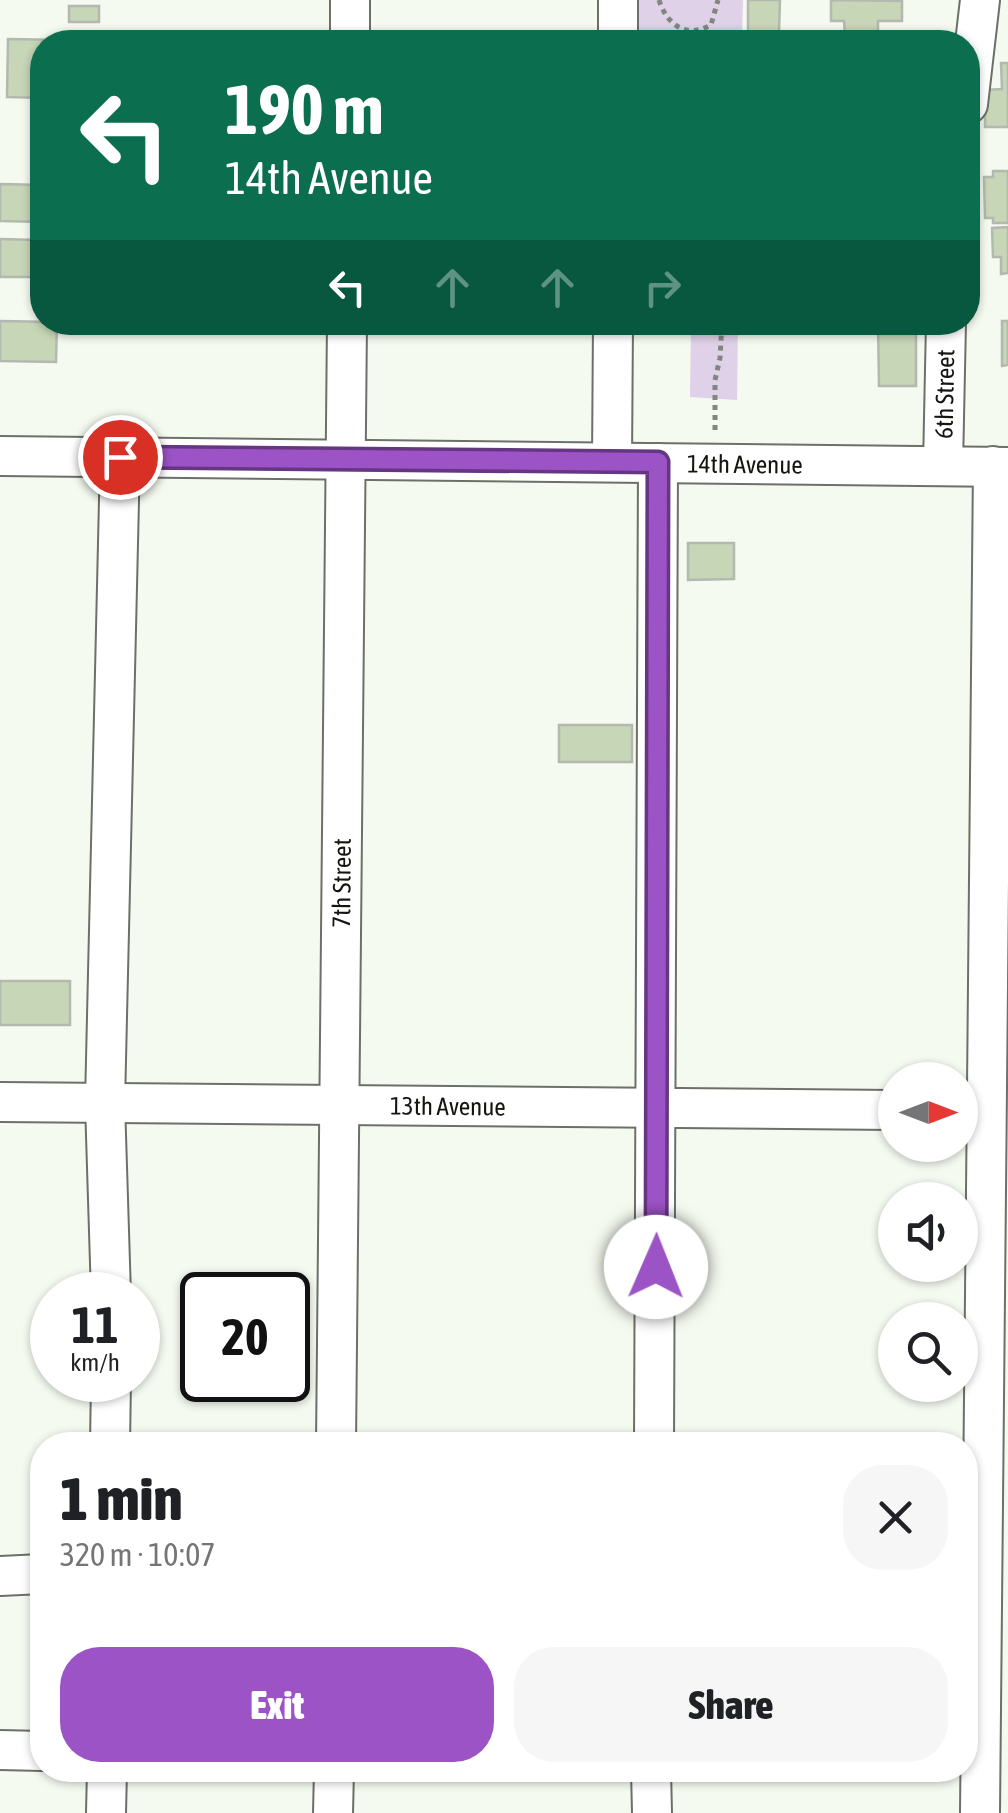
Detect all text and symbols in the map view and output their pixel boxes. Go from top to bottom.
text: 190 m [225,69,384,149]
icon: left [60,70,190,200]
text: 14th Avenue [225,152,433,204]
icon: left [320,260,375,315]
icon: ahead [425,260,480,315]
icon: ahead [530,260,585,315]
icon: right [635,260,690,315]
street label: 6th Street [930,349,959,439]
pin [78,415,163,500]
icon: arrive [93,430,148,485]
street label: 14th Avenue [687,449,803,479]
street label: 7th Street [327,838,356,928]
north arrow [878,1062,978,1162]
map controls [878,1062,978,1402]
street label: 13th Avenue [390,1091,506,1121]
button: sound [878,1182,978,1282]
position arrow [604,1215,708,1319]
speed limit sign: 20 [180,1272,310,1402]
text: 11 [71,1296,118,1354]
button: search [878,1302,978,1402]
text: km/h [70,1348,120,1376]
text: 1 min [60,1464,183,1533]
button: close [843,1465,948,1570]
text: 320 m · 10:07 [60,1536,215,1573]
button: Exit [60,1647,494,1762]
button: Share [514,1647,948,1762]

